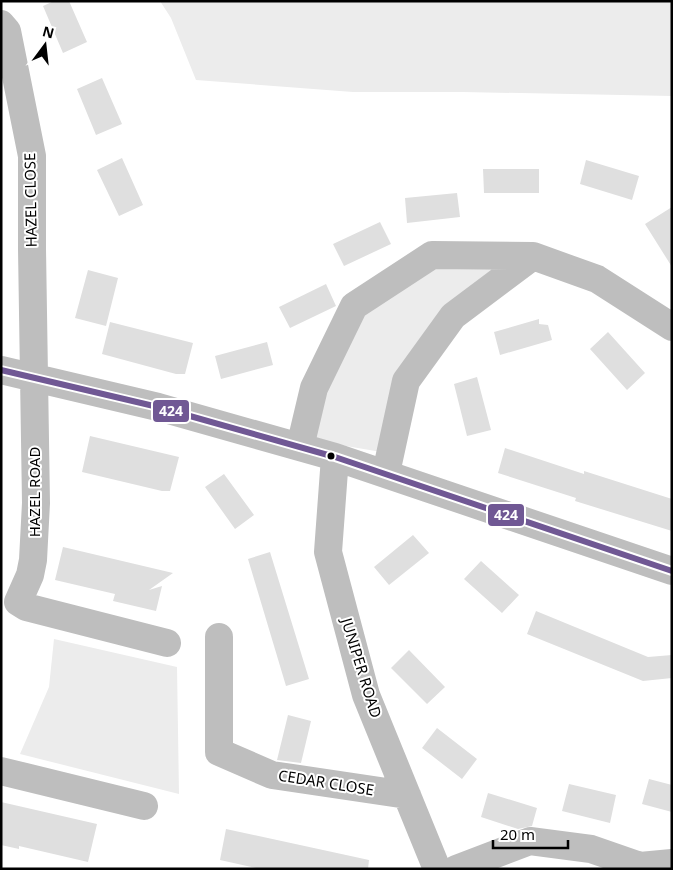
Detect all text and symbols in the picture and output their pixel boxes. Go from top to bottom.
north arrow [20,20,70,70]
text: N [41,21,56,43]
street label: HAZEL CLOSE [19,152,41,248]
line badge: 424 [152,399,190,423]
text: 424 [159,401,183,420]
street label: HAZEL ROAD [24,447,44,537]
unlabelled marker [326,451,336,461]
line badge: 424 [487,503,525,527]
text: 424 [494,505,518,524]
street label: JUNIPER ROAD [337,613,387,720]
street label: CEDAR CLOSE [277,765,375,799]
scale bar [493,818,568,850]
text: 20 m [500,824,535,844]

